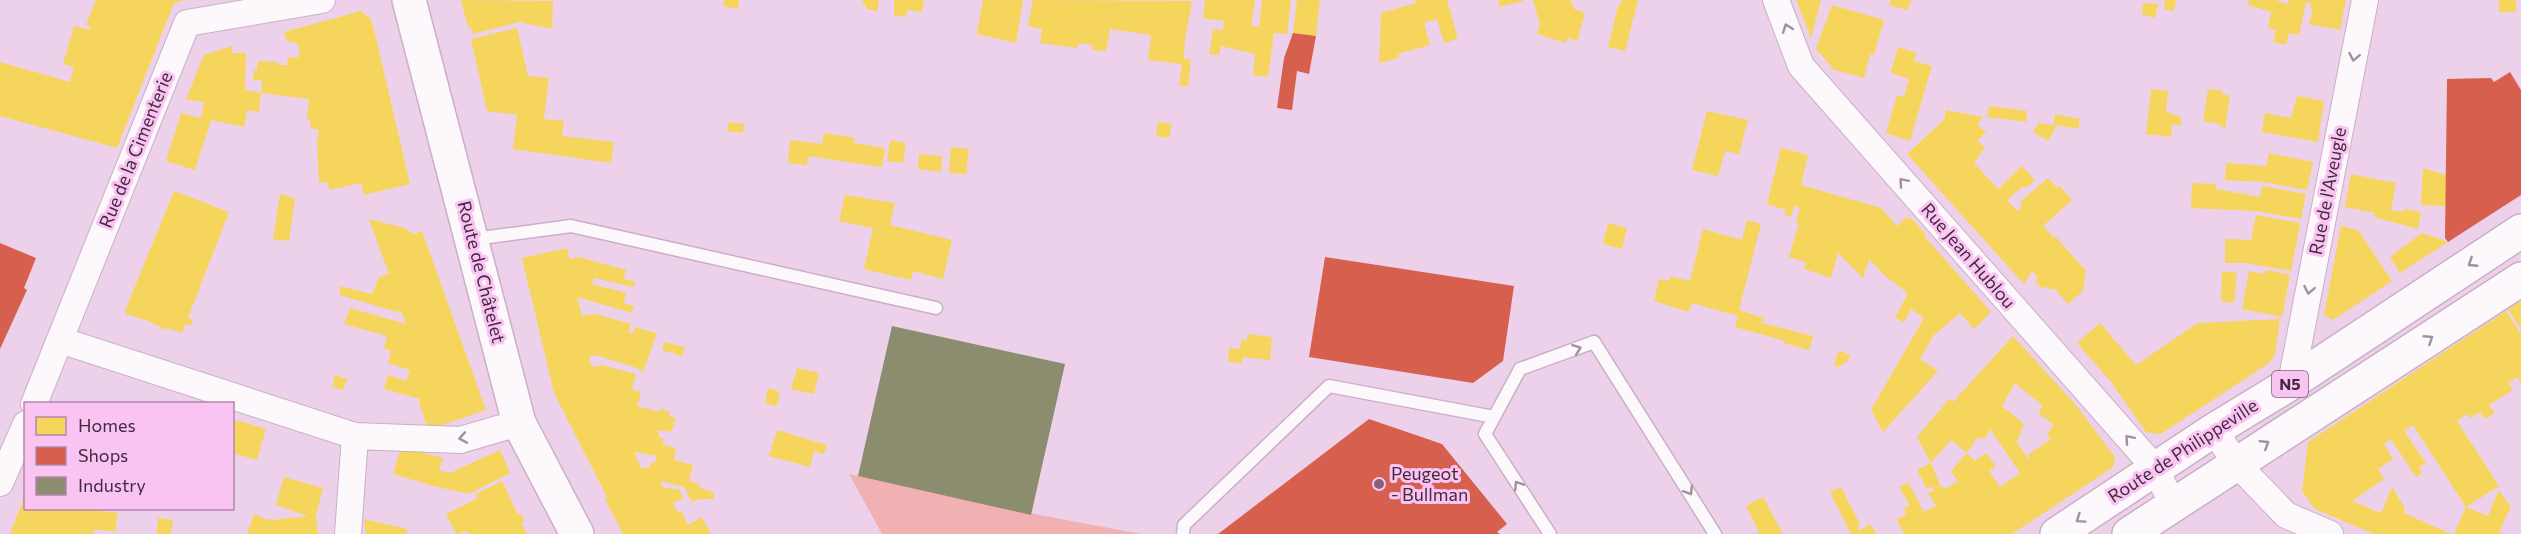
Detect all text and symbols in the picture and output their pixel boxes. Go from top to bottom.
one-way arrow [1782,23,1794,34]
one-way arrow [2348,52,2361,62]
street label: Rue de la Cimenterie [94,68,176,231]
street label: Rue de l'Aveugle [2304,125,2350,256]
one-way arrow [1899,178,1910,189]
street label: Route de Châtelet [454,198,510,345]
street label: Rue Jean Hublou [1917,198,2020,313]
one-way arrow [2468,256,2478,268]
one-way arrow [2303,285,2316,295]
one-way arrow [2423,335,2434,346]
one-way arrow [1571,343,1582,356]
road number: N5 [2272,371,2308,397]
street label: Route de Philippeville [2103,393,2262,507]
legend [24,402,234,510]
text: Homes [78,414,136,436]
one-way arrow [458,432,468,444]
one-way arrow [2125,435,2136,446]
one-way arrow [2259,440,2269,452]
text: Shops [78,444,128,466]
place label: Peugeot - Bullman [1391,462,1468,505]
text: Industry [78,474,146,496]
marker: Peugeot - Bullman [1372,477,1386,491]
one-way arrow [1514,481,1526,491]
one-way arrow [1681,485,1693,495]
one-way arrow [2076,511,2086,523]

